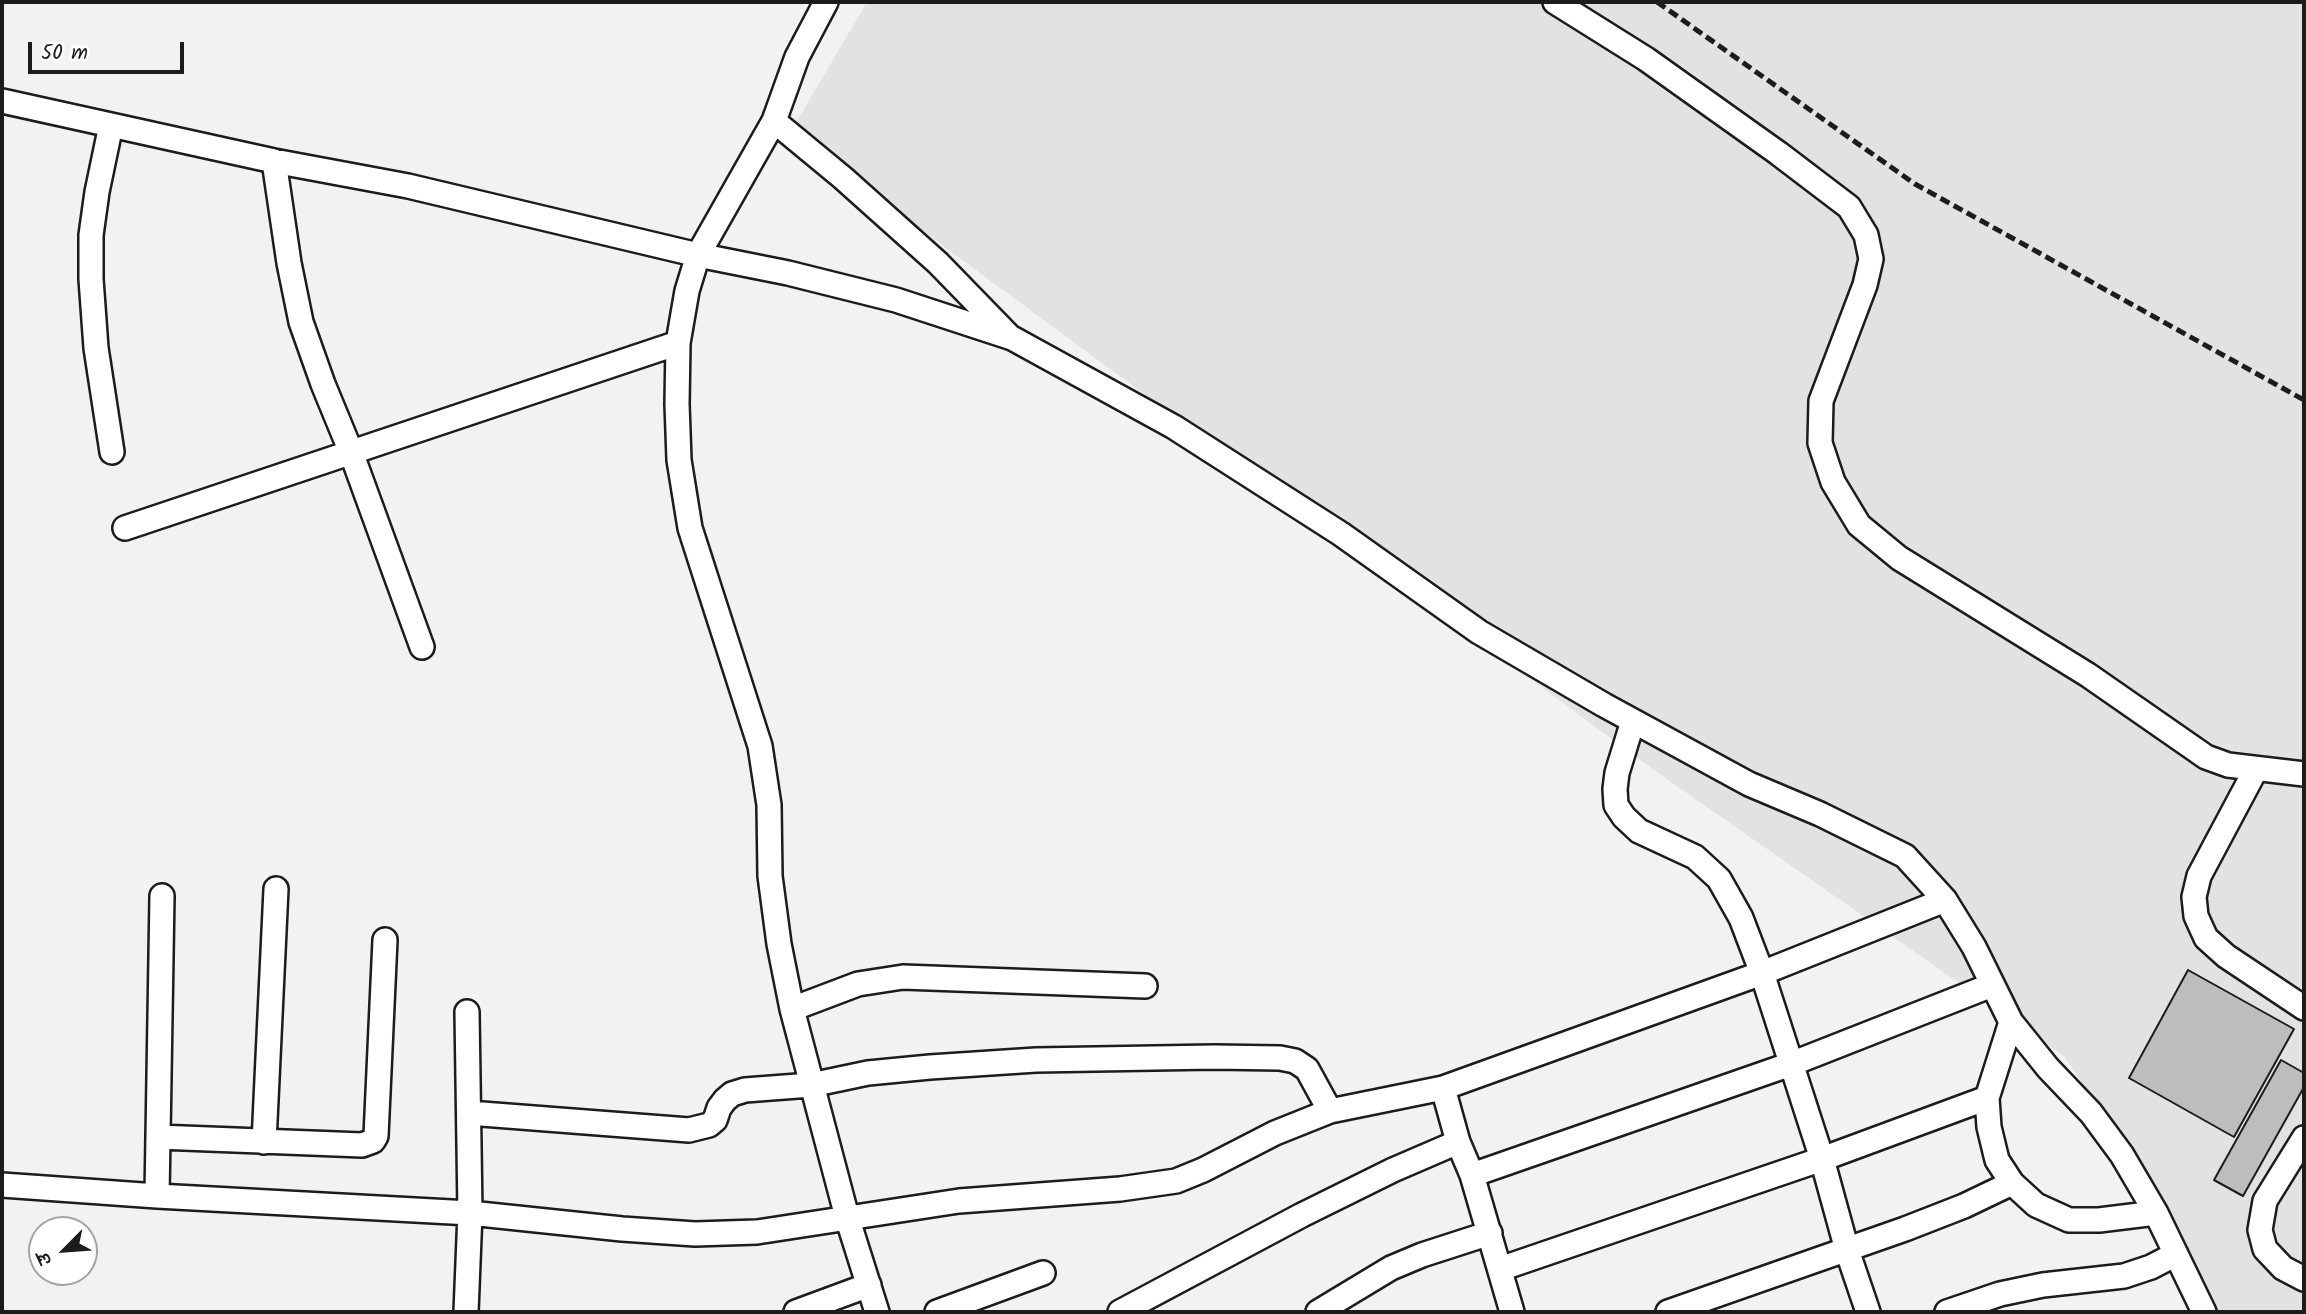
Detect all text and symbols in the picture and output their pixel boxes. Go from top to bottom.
scale bar [32,28,187,72]
text: 50 m [41,37,88,70]
north arrow [28,1216,98,1286]
text: उ [30,1247,62,1271]

